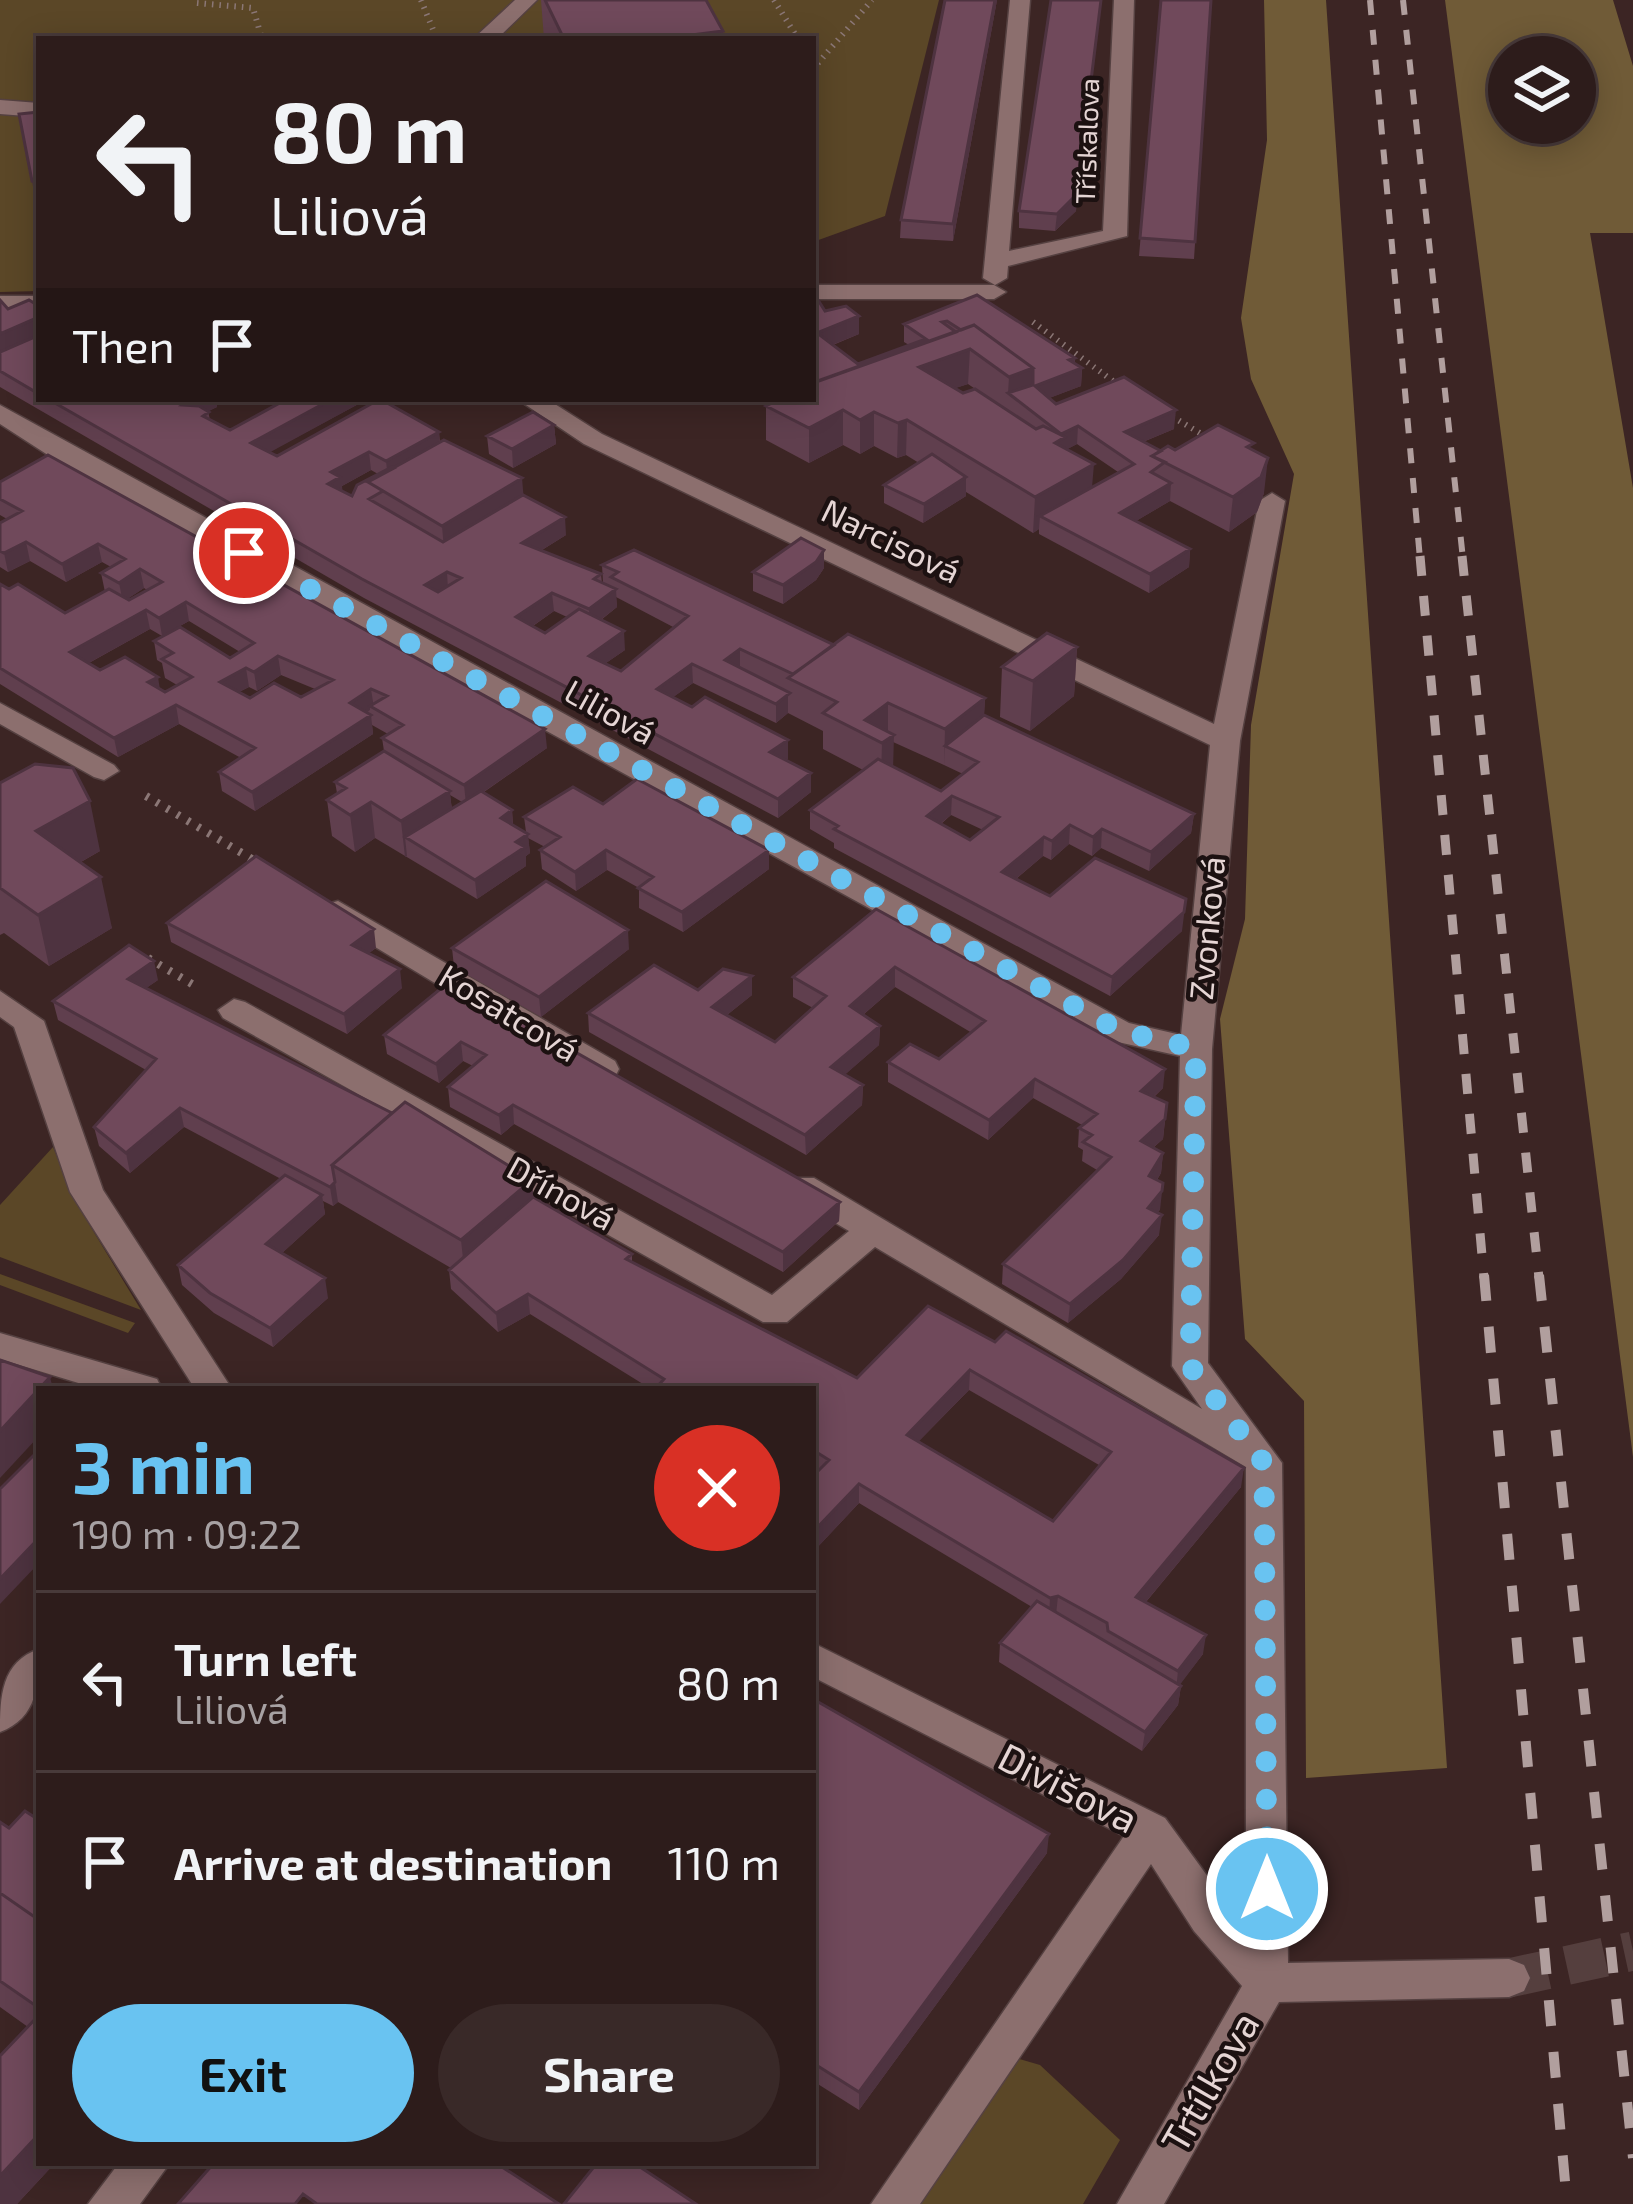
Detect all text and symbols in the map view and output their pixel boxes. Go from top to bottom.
map controls [1488,36,1596,144]
button: layers [1488,36,1596,144]
street label: Třískalova [1068,77,1104,204]
text: 80 m [270,79,467,180]
icon: left [72,84,228,240]
text: Liliová [270,181,429,246]
icon: arrive [199,312,265,378]
text: Then [72,318,175,372]
street label: Narcisová [816,489,967,591]
pin [193,502,295,604]
icon: arrive [211,520,277,586]
street label: Liliová [558,670,663,752]
street label: Zvonková [1180,854,1232,1001]
street label: Kosatcová [433,955,586,1069]
street label: Dřínová [501,1146,622,1238]
text: 3 min [72,1422,255,1508]
button: close [654,1425,780,1551]
text: 190 m · 09:22 [72,1510,302,1557]
text: Turn left [174,1631,357,1685]
icon: left [72,1649,138,1715]
text: 80 m [676,1655,780,1709]
text: Liliová [174,1685,289,1732]
street label: Divišova [991,1732,1146,1842]
position arrow [1204,1826,1330,1952]
icon: arrive [72,1829,138,1895]
text: Arrive at destination [174,1835,612,1889]
text: 110 m [668,1835,780,1889]
street label: Trtílkova [1150,2003,1268,2160]
button: Exit [72,2004,414,2142]
button: Share [438,2004,780,2142]

